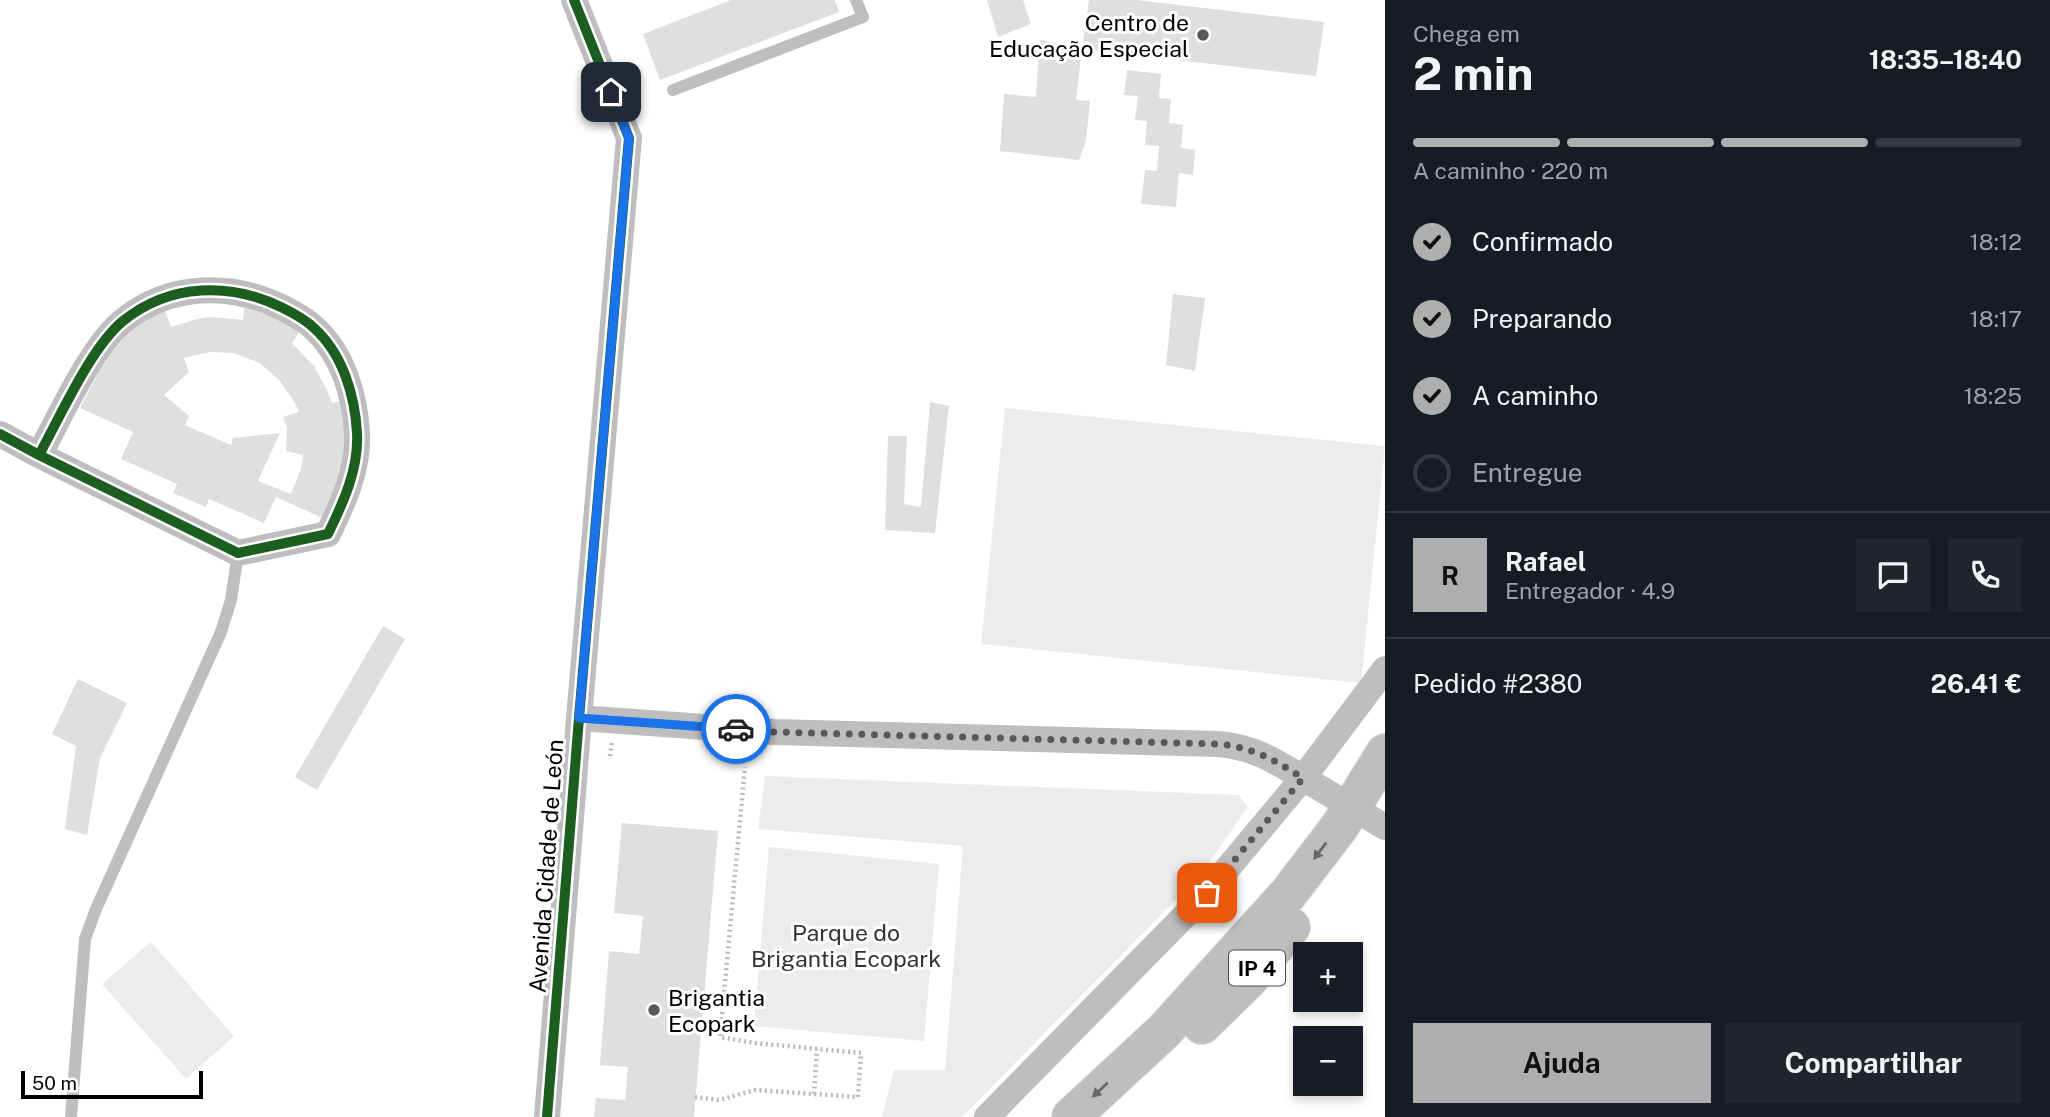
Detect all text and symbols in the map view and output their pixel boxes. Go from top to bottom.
place label: Centro de Educação Especial [989,9,1189,62]
text: Chega em [1413,20,1520,47]
marker: Centro de Educação Especial [1195,27,1211,43]
text: 18:35–18:40 [1869,44,2022,75]
text: 2 min [1413,46,1533,100]
pin [581,62,641,122]
icon: home [592,73,630,111]
text: A caminho · 220 m [1413,157,1608,184]
icon: check [1413,223,1451,261]
text: Confirmado [1472,226,1613,257]
text: 18:12 [1969,228,2022,255]
icon: check [1413,300,1451,338]
text: Preparando [1472,303,1612,334]
text: 18:17 [1969,305,2022,332]
icon: check [1413,377,1451,415]
text: A caminho [1472,380,1599,411]
text: 18:25 [1964,382,2022,409]
text: Entregue [1472,457,1583,488]
button: chat [1856,538,1930,612]
button: phone [1948,538,2022,612]
text: Rafael [1505,546,1586,577]
text: R [1441,560,1459,591]
text: Entregador · 4.9 [1505,577,1675,604]
text: Pedido #2380 [1413,668,1583,699]
text: 26.41 € [1930,668,2022,699]
courier [701,694,771,764]
icon: car [717,710,755,748]
street label: Avenida Cidade de León [524,738,568,994]
one-way arrow [1314,842,1328,860]
pin [1177,863,1237,923]
icon: bag [1188,874,1226,912]
park label: Parque do Brigantia Ecopark [751,919,941,972]
map controls [1293,942,1363,1096]
button: + [1293,942,1363,1012]
road number: IP 4 [1229,950,1285,986]
place label: Brigantia Ecopark [668,984,765,1037]
marker: Brigantia Ecopark [646,1002,662,1018]
button: Ajuda [1413,1023,1711,1103]
button: Compartilhar [1725,1023,2022,1103]
button: − [1293,1026,1363,1096]
scale bar [21,1068,203,1100]
text: 50 m [32,1072,77,1094]
one-way arrow [1091,1082,1109,1098]

